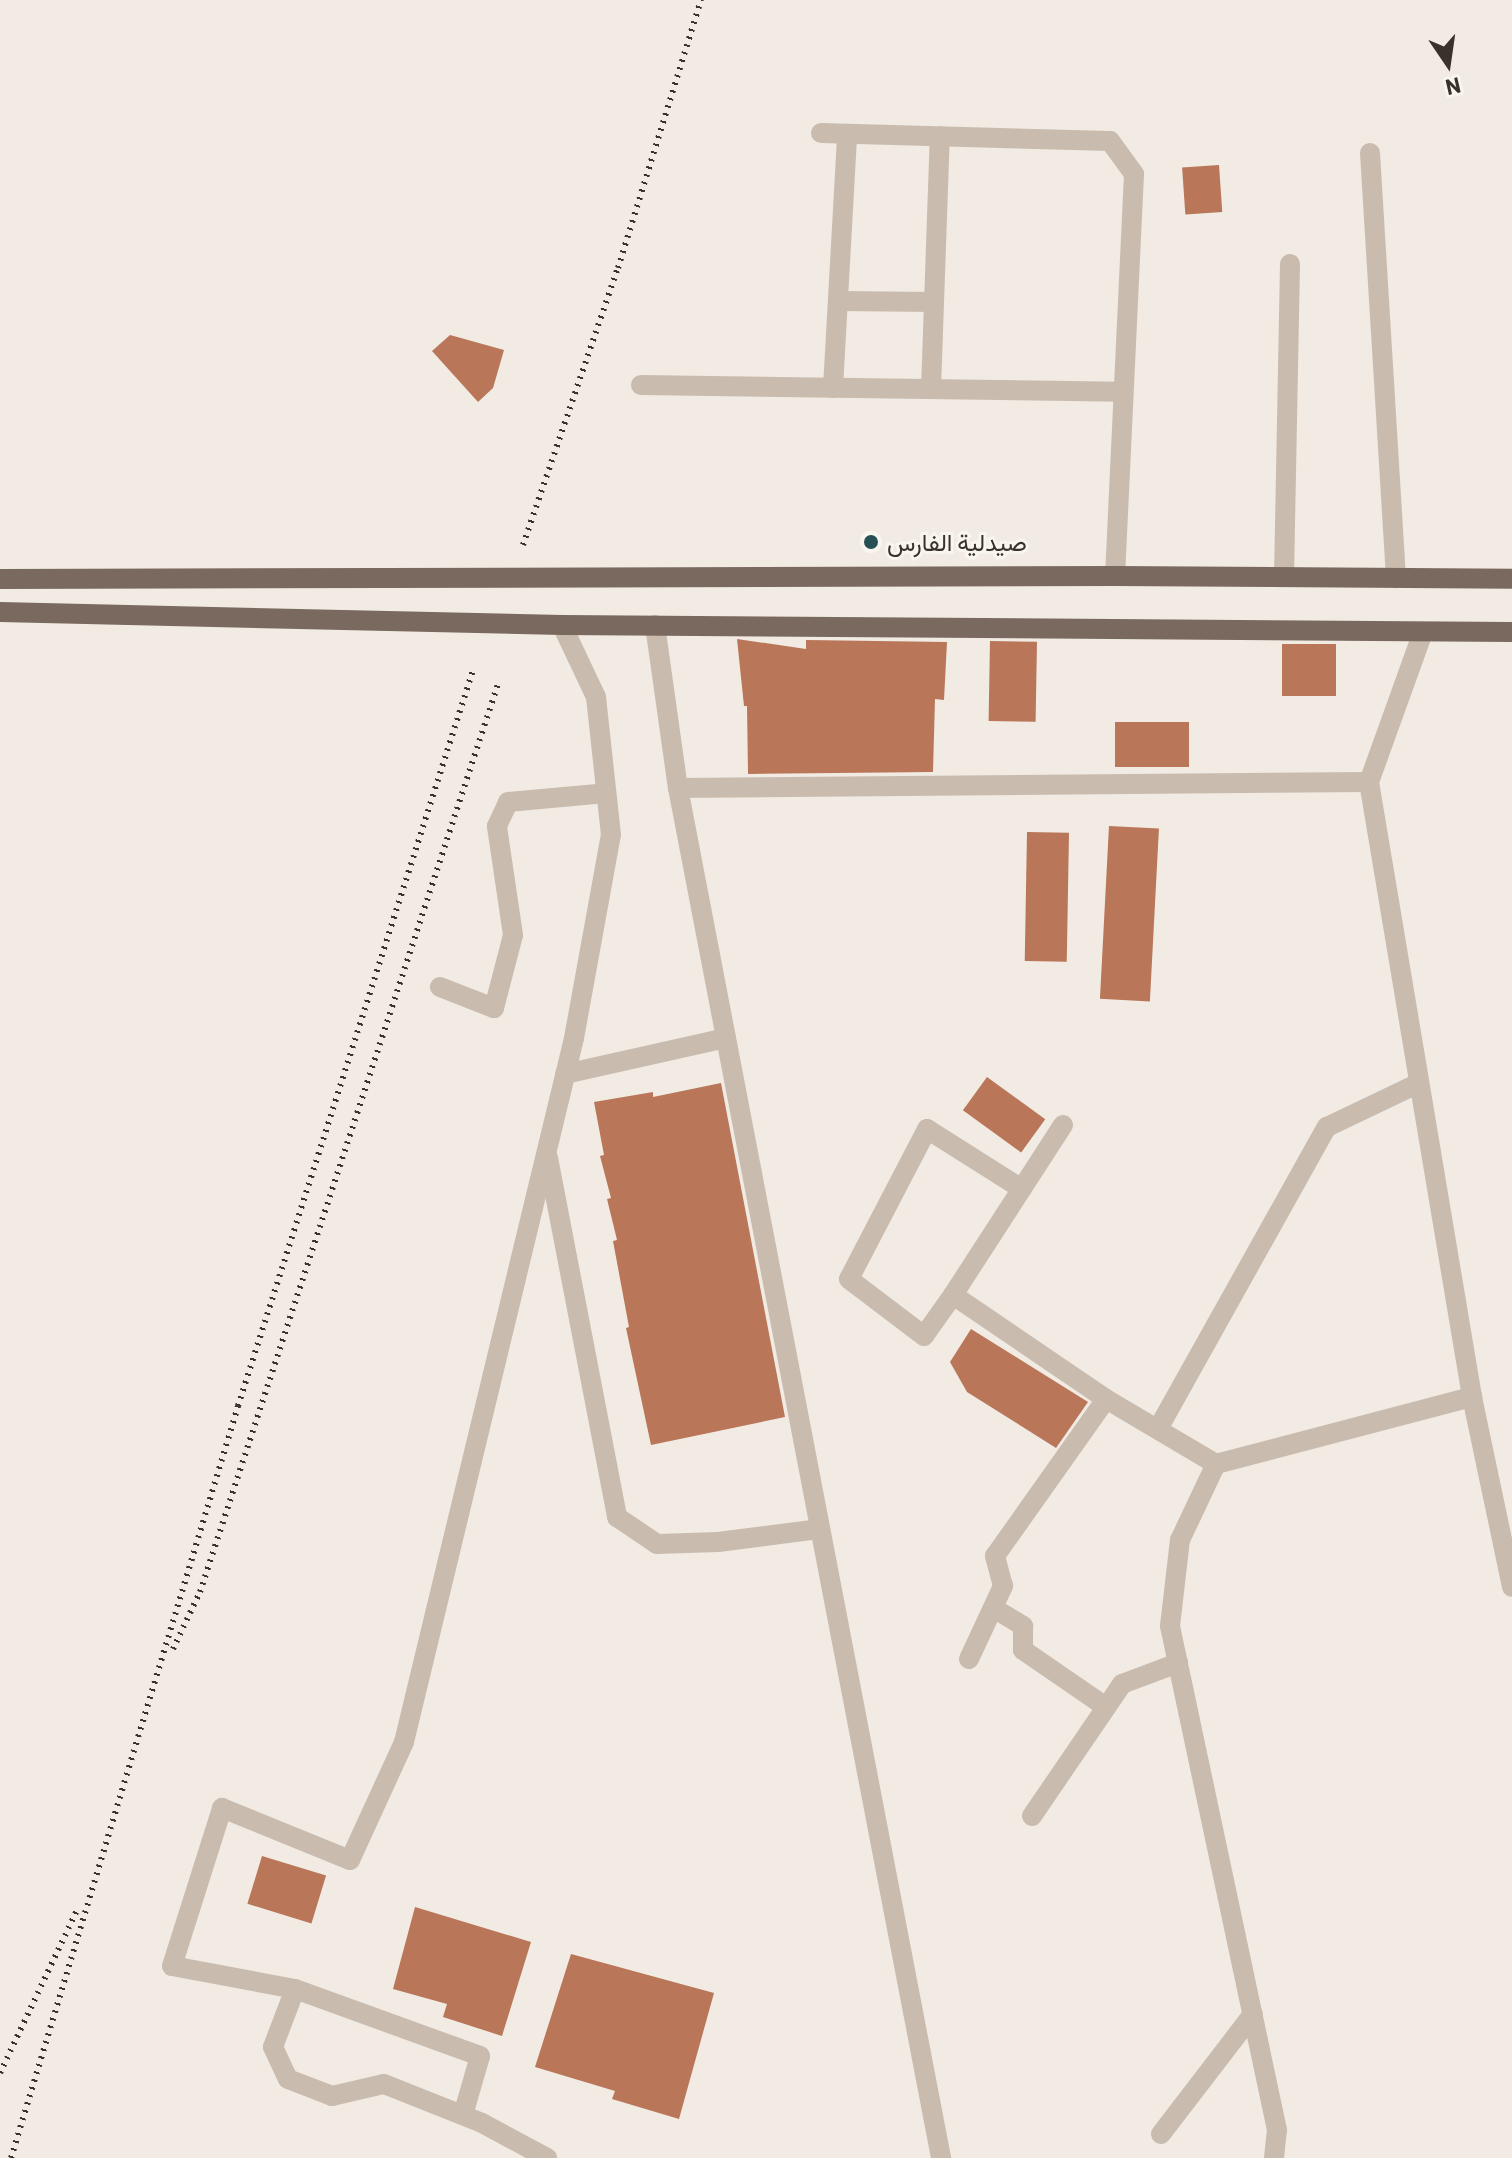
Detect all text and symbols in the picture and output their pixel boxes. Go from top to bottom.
north arrow [1408,24,1488,104]
text: N [1443,73,1463,102]
place label: صيدلية الفارس [887,528,1027,556]
marker: صيدلية الفارس [862,533,880,551]

